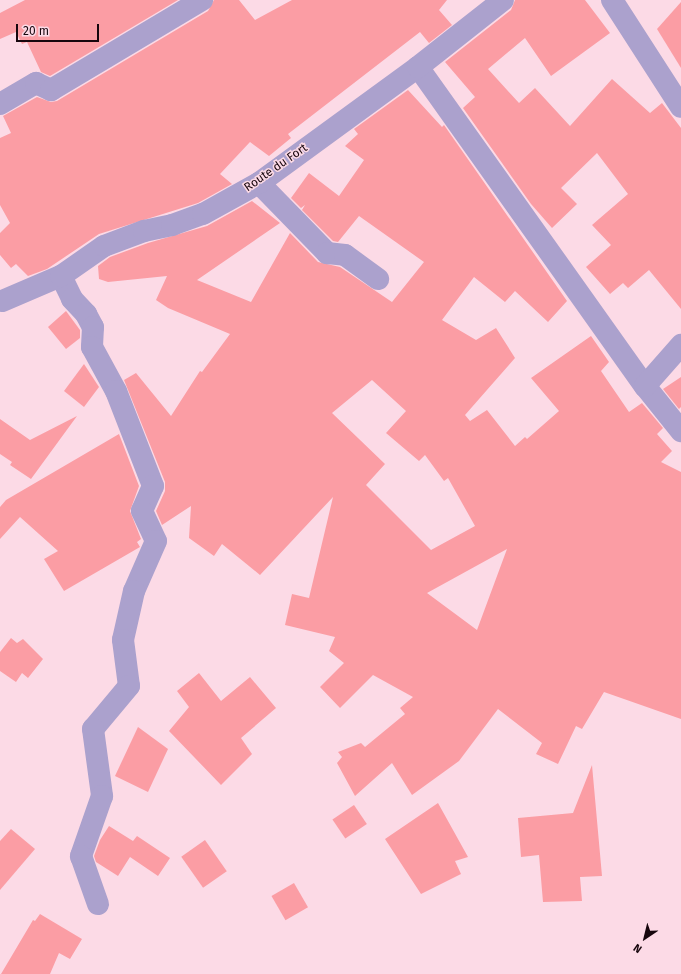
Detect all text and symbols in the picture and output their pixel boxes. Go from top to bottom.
scale bar [18,16,101,42]
text: 20 m [23,24,49,38]
street label: Route du Fort [242,141,310,195]
north arrow [625,918,665,958]
text: N [631,941,645,956]

